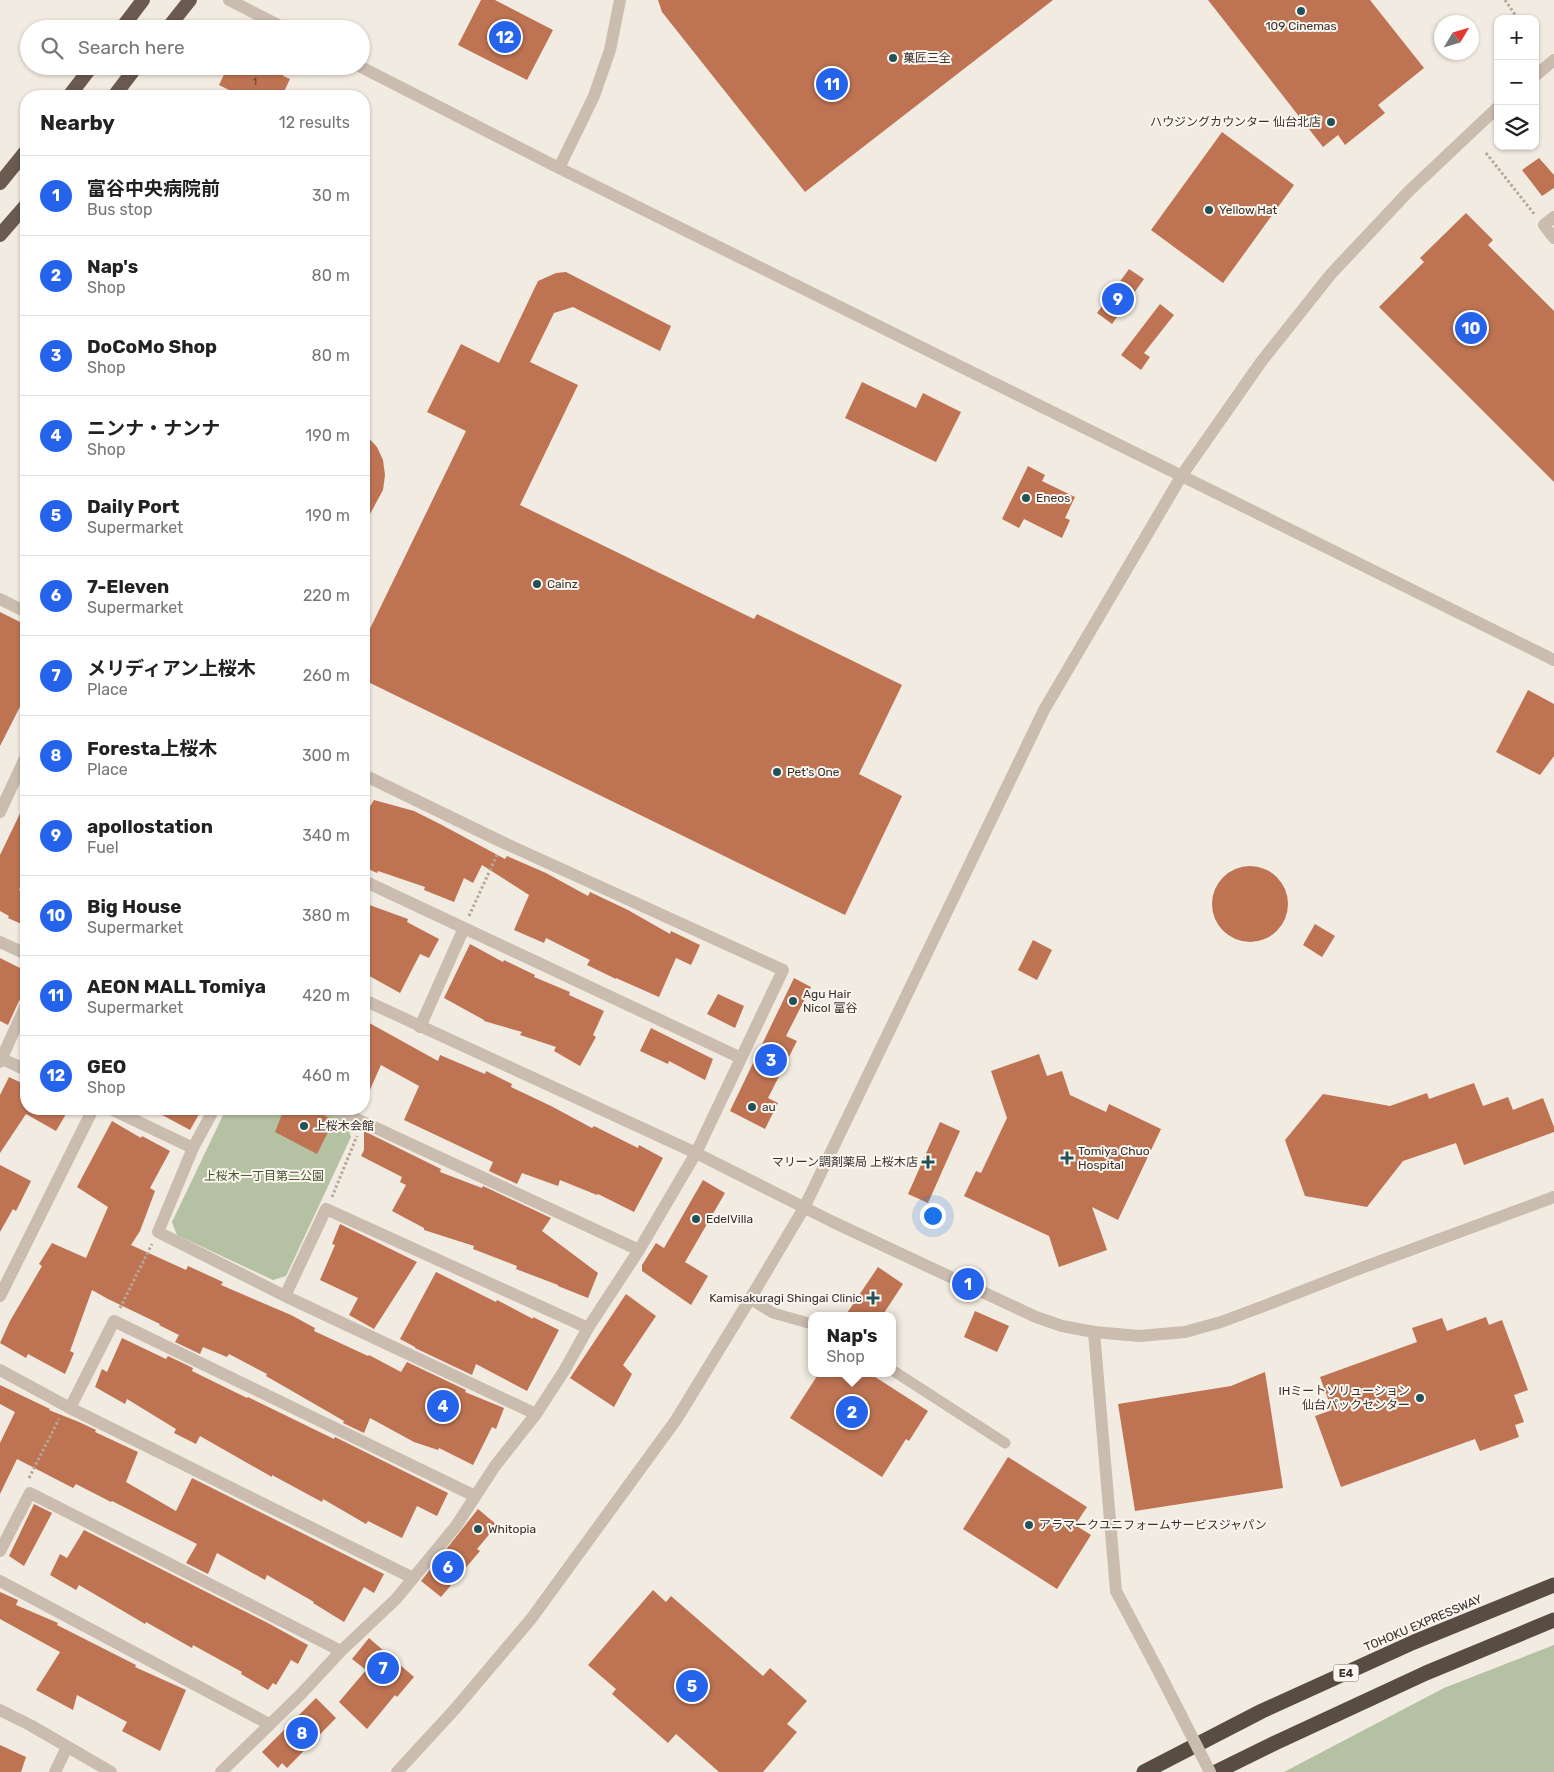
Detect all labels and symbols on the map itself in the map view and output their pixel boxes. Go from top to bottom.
marker: 109 Cinemas [1295,5,1307,17]
north arrow [1434,15,1479,60]
pin: 12 [489,18,521,56]
place label: 109 Cinemas [1265,19,1337,33]
place label: 菓匠三全 [903,51,951,65]
marker: 菓匠三全 [887,52,899,64]
pin: 11 [816,65,848,103]
house number: 1 [253,76,257,88]
place label: ハウジングカウンター 仙台北店 [1150,115,1321,129]
marker: ハウジングカウンター 仙台北店 [1325,116,1337,128]
place label: Yellow Hat [1219,203,1277,217]
marker: Yellow Hat [1203,204,1215,216]
pin: 9 [1102,280,1134,318]
pin: 10 [1455,309,1487,347]
place label: Eneos [1036,491,1070,505]
marker: Eneos [1020,492,1032,504]
place label: Cainz [547,577,578,591]
marker: Cainz [531,578,543,590]
place label: Pet's One [787,765,840,779]
marker: Pet's One [771,766,783,778]
place label: Agu Hair Nicol 富谷 [803,987,858,1015]
marker: Agu Hair Nicol 富谷 [787,995,799,1007]
pin: 3 [755,1041,787,1079]
place label: au [762,1100,776,1114]
marker: au [746,1101,758,1113]
place label: 上桜木会館 [314,1119,374,1133]
marker: 上桜木会館 [298,1120,310,1132]
place label: Tomiya Chuo Hospital [1078,1144,1150,1172]
marker: Tomiya Chuo Hospital [1060,1151,1074,1165]
place label: マリーン調剤薬局 上桜木店 [772,1155,918,1169]
marker: マリーン調剤薬局 上桜木店 [922,1156,934,1168]
park label: 上桜木一丁目第二公園 [204,1169,324,1183]
your location [920,1203,946,1229]
place label: EdelVilla [706,1212,753,1226]
marker: EdelVilla [690,1213,702,1225]
pin: 1 [952,1265,984,1303]
place label: Kamisakuragi Shingai Clinic [709,1291,862,1305]
marker: Kamisakuragi Shingai Clinic [866,1291,880,1305]
place label: IHミートソリューション 仙台パックセンター [1278,1384,1410,1412]
pin: 4 [427,1387,459,1425]
marker: IHミートソリューション 仙台パックセンター [1414,1392,1426,1404]
pin: 2 [836,1393,868,1431]
place label: アラマークユニフォームサービスジャパン [1039,1518,1267,1532]
marker: アラマークユニフォームサービスジャパン [1023,1519,1035,1531]
place label: Whitopia [488,1522,536,1536]
marker: Whitopia [472,1523,484,1535]
pin: 6 [432,1548,464,1586]
street label: TOHOKU EXPRESSWAY [1362,1592,1484,1654]
pin: 7 [367,1649,399,1687]
road number: E4 [1334,1665,1358,1682]
pin: 5 [676,1667,708,1705]
pin: 8 [286,1714,318,1752]

